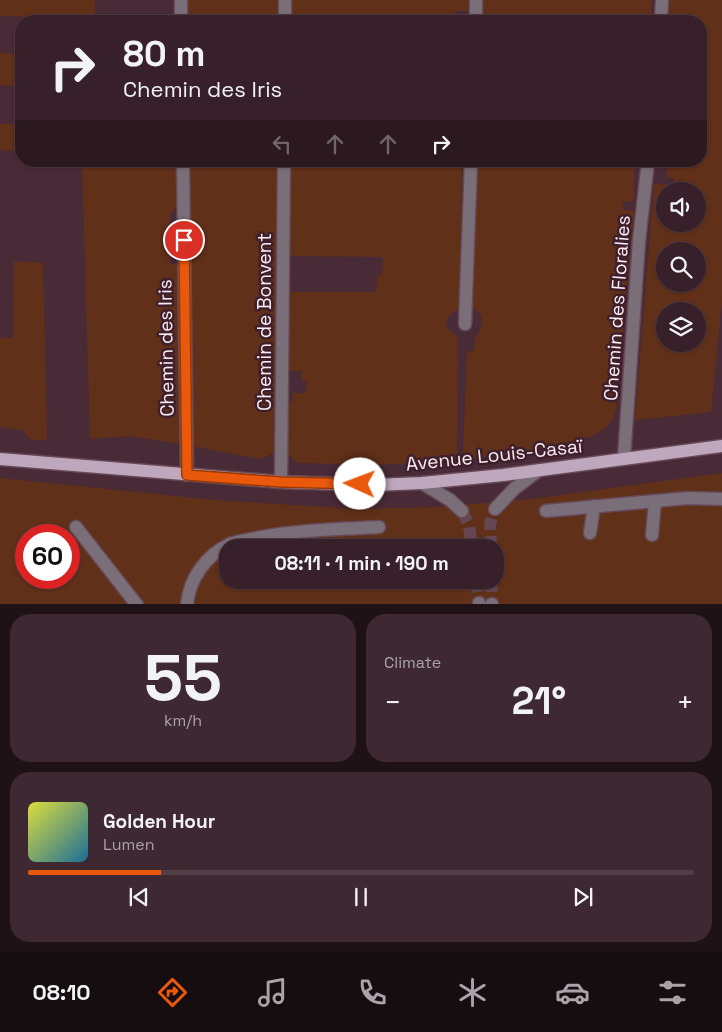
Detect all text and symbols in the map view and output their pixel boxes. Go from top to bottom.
text: 80 m [123,32,205,76]
icon: right [40,35,105,100]
text: Chemin des Iris [123,75,282,103]
icon: left [268,130,296,158]
icon: ahead [321,130,349,158]
icon: ahead [374,130,402,158]
icon: right [427,130,455,158]
map controls [656,182,706,352]
button: sound [656,182,706,232]
street label: Chemin des Floralies [598,214,636,402]
pin [163,219,205,261]
icon: arrive [170,226,198,254]
street label: Chemin de Bonvent [252,233,277,411]
button: search [656,242,706,292]
street label: Chemin des Iris [152,279,180,417]
button: layers [656,302,706,352]
street label: Avenue Louis-Casaï [404,433,585,477]
position arrow [333,457,385,509]
speed limit sign: 60 [15,524,80,589]
text: 08:11 · 1 min · 190 m [274,551,449,576]
text: 55 [144,636,222,719]
text: Climate [384,652,441,673]
text: 21° [512,677,566,725]
text: − [384,684,401,720]
text: + [677,684,694,720]
text: km/h [164,710,202,731]
text: Golden Hour [103,809,215,834]
text: Lumen [103,834,155,855]
icon: previous [125,883,153,911]
icon: pause [347,883,375,911]
icon: next [569,883,597,911]
icon: directions [155,975,190,1010]
icon: music [255,975,290,1010]
icon: phone [355,975,390,1010]
icon: climate [455,975,490,1010]
icon: car [555,975,590,1010]
icon: filters [655,975,690,1010]
text: 08:10 [32,978,91,1006]

